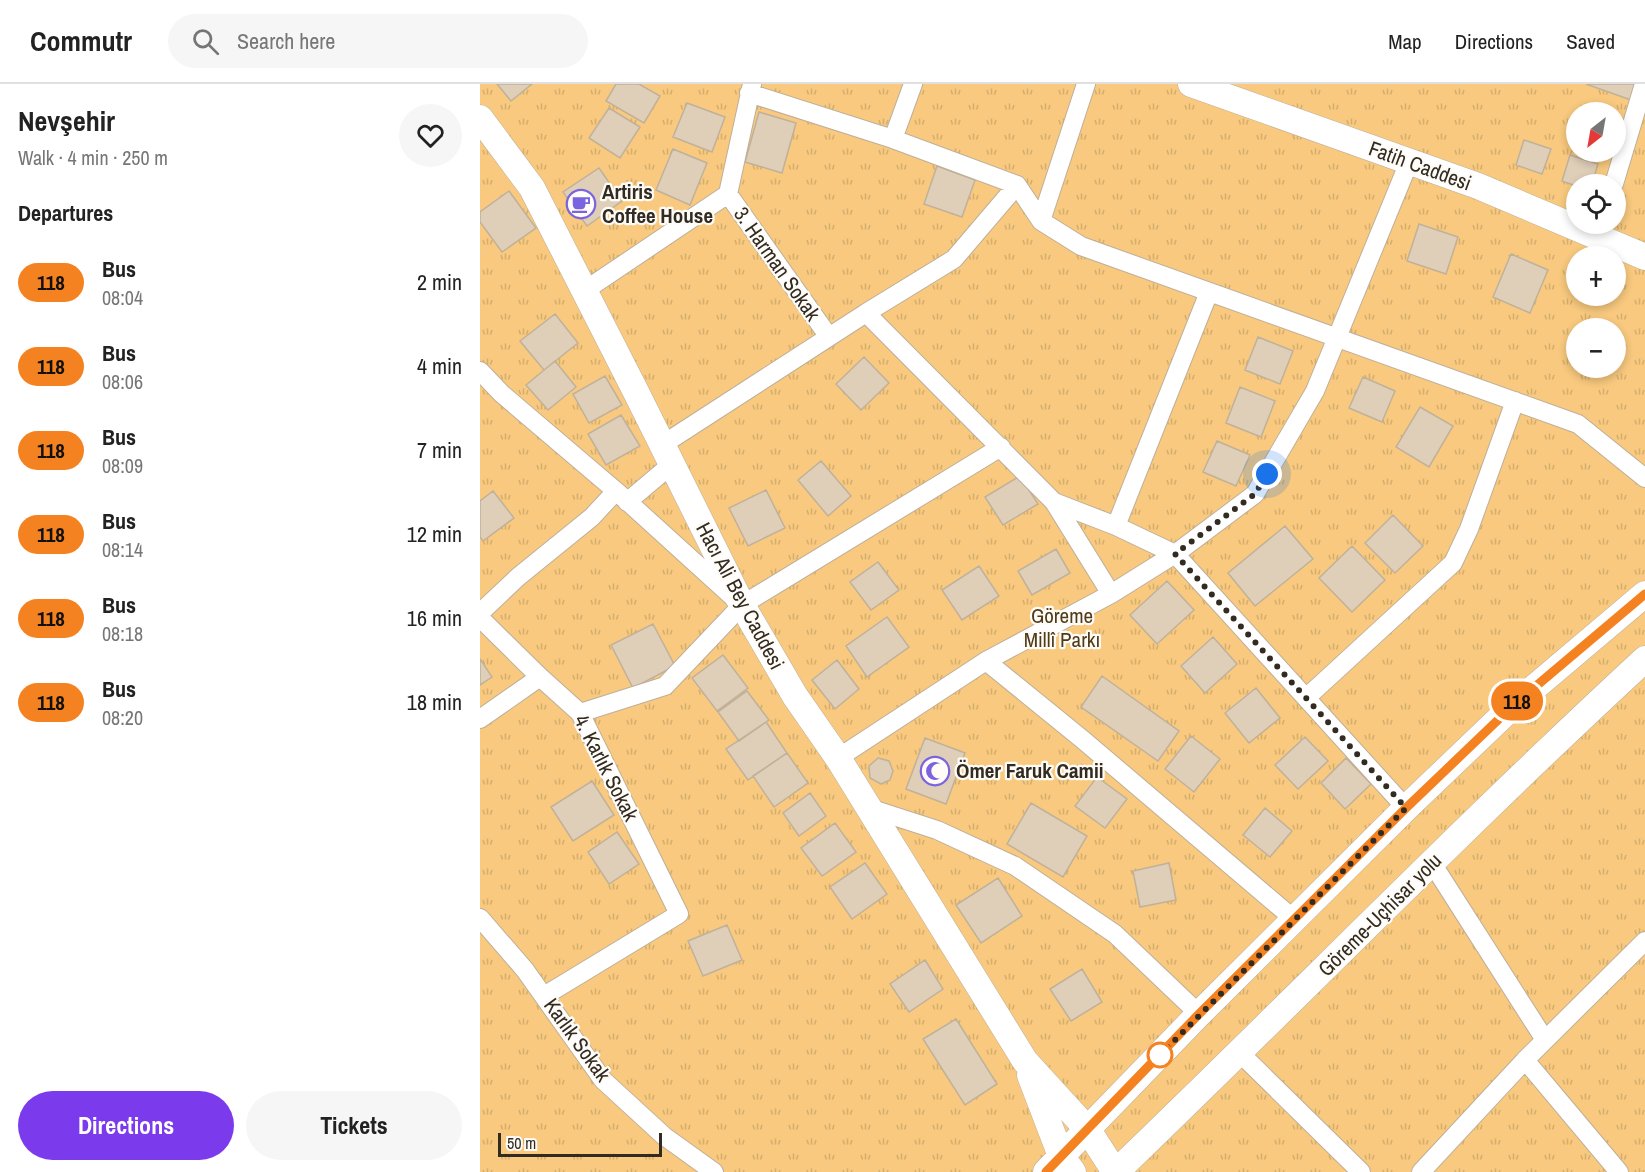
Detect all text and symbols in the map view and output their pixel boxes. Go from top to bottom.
search box [168,14,588,68]
text: Commutr [30,22,132,60]
icon: search [189,25,222,58]
text: Search here [237,26,335,56]
text: Map [1388,27,1422,56]
text: Directions [1455,27,1533,56]
text: Saved [1566,27,1615,56]
text: Nevşehir [18,102,115,140]
north arrow [1566,102,1626,162]
map controls [1566,102,1626,378]
button: heart [399,104,462,167]
street label: Fatih Caddesi [1365,134,1476,198]
text: Walk · 4 min · 250 m [18,144,168,171]
button: locate [1566,174,1626,234]
place label: Artiris Coffee House [602,177,713,230]
cafe icon: Artiris Coffee House [565,188,597,220]
text: Departures [18,198,113,228]
street label: 3. Harman Sokak [727,201,828,327]
button: + [1566,246,1626,306]
text: Bus [102,254,136,284]
text: 2 min [417,267,462,297]
text: 118 [37,268,65,297]
text: 08:04 [102,284,143,311]
button: − [1566,318,1626,378]
text: Bus [102,338,136,368]
text: 4 min [417,351,462,381]
text: 118 [37,352,65,381]
text: 08:06 [102,368,143,395]
text: Bus [102,422,136,452]
text: 7 min [417,435,462,465]
text: 118 [37,436,65,465]
text: 08:09 [102,452,143,479]
your location [1252,459,1282,489]
text: Bus [102,506,136,536]
street label: Hacı Ali Bey Caddesi [689,517,791,674]
text: 12 min [407,519,462,549]
text: 118 [37,520,65,549]
text: 08:14 [102,536,143,563]
text: Bus [102,590,136,620]
park label: Göreme Millî Parkı [1024,601,1100,654]
text: 16 min [407,603,462,633]
text: 118 [37,604,65,633]
text: 08:18 [102,620,143,647]
text: Bus [102,674,136,704]
line badge: 118 [1482,682,1552,720]
text: 18 min [407,687,462,717]
text: 118 [1503,687,1531,716]
text: 118 [37,688,65,717]
text: 08:20 [102,704,143,731]
street label: 4. Karlık Sokak [567,710,646,826]
mosque icon: Ömer Faruk Camii [919,755,951,787]
place label: Ömer Faruk Camii [956,756,1104,785]
street label: Göreme-Uçhisar yolu [1312,847,1448,983]
street label: Karlık Sokak [537,992,618,1088]
unlabelled marker [1147,1042,1173,1068]
button: Directions [18,1091,234,1160]
button: Tickets [246,1091,462,1160]
scale bar [498,1130,662,1158]
text: 50 m [507,1132,536,1154]

